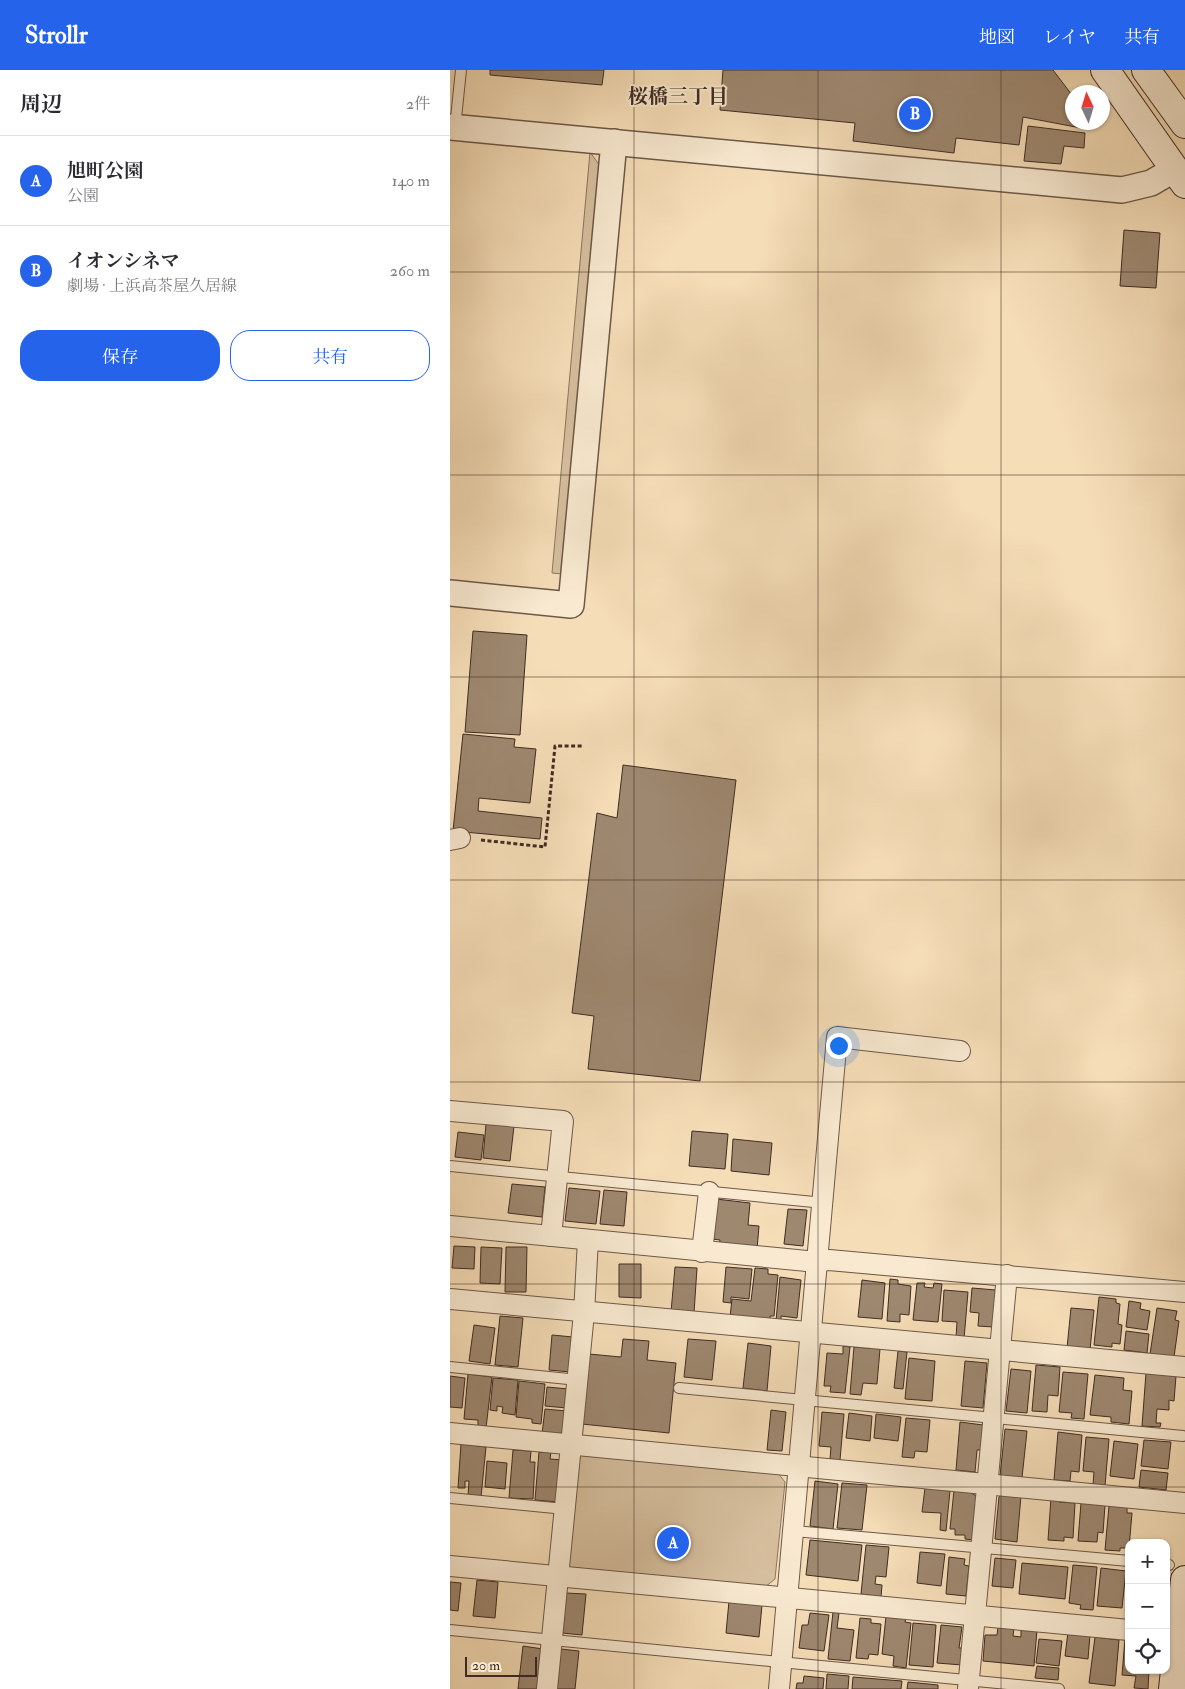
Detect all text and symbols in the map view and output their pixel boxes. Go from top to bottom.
text: Strollr [25,20,88,51]
text: 地図 [979,26,1015,49]
text: レイヤ [1043,26,1096,49]
text: 共有 [1124,26,1160,49]
district label: 桜橋三丁目 [628,84,728,109]
north arrow [1065,85,1110,130]
text: 周辺 [20,91,62,118]
text: 2件 [406,94,430,114]
pin: B [899,95,931,133]
text: 旭町公園 [67,159,143,183]
text: A [31,171,41,191]
text: 140 m [392,171,430,191]
text: 公園 [67,186,99,206]
text: イオンシネマ [67,249,179,273]
text: B [31,261,41,281]
text: 260 m [390,261,430,281]
text: 劇場 · 上浜高茶屋久居線 [67,276,237,296]
button: 保存 [20,330,220,381]
button: 共有 [230,330,430,381]
your location [826,1033,852,1059]
pin: A [657,1524,689,1562]
map controls [1125,1539,1170,1674]
button: + [1125,1539,1170,1584]
button: − [1125,1584,1170,1629]
button: locate [1125,1629,1170,1674]
scale bar [465,1654,538,1677]
text: 20 m [472,1657,500,1674]

